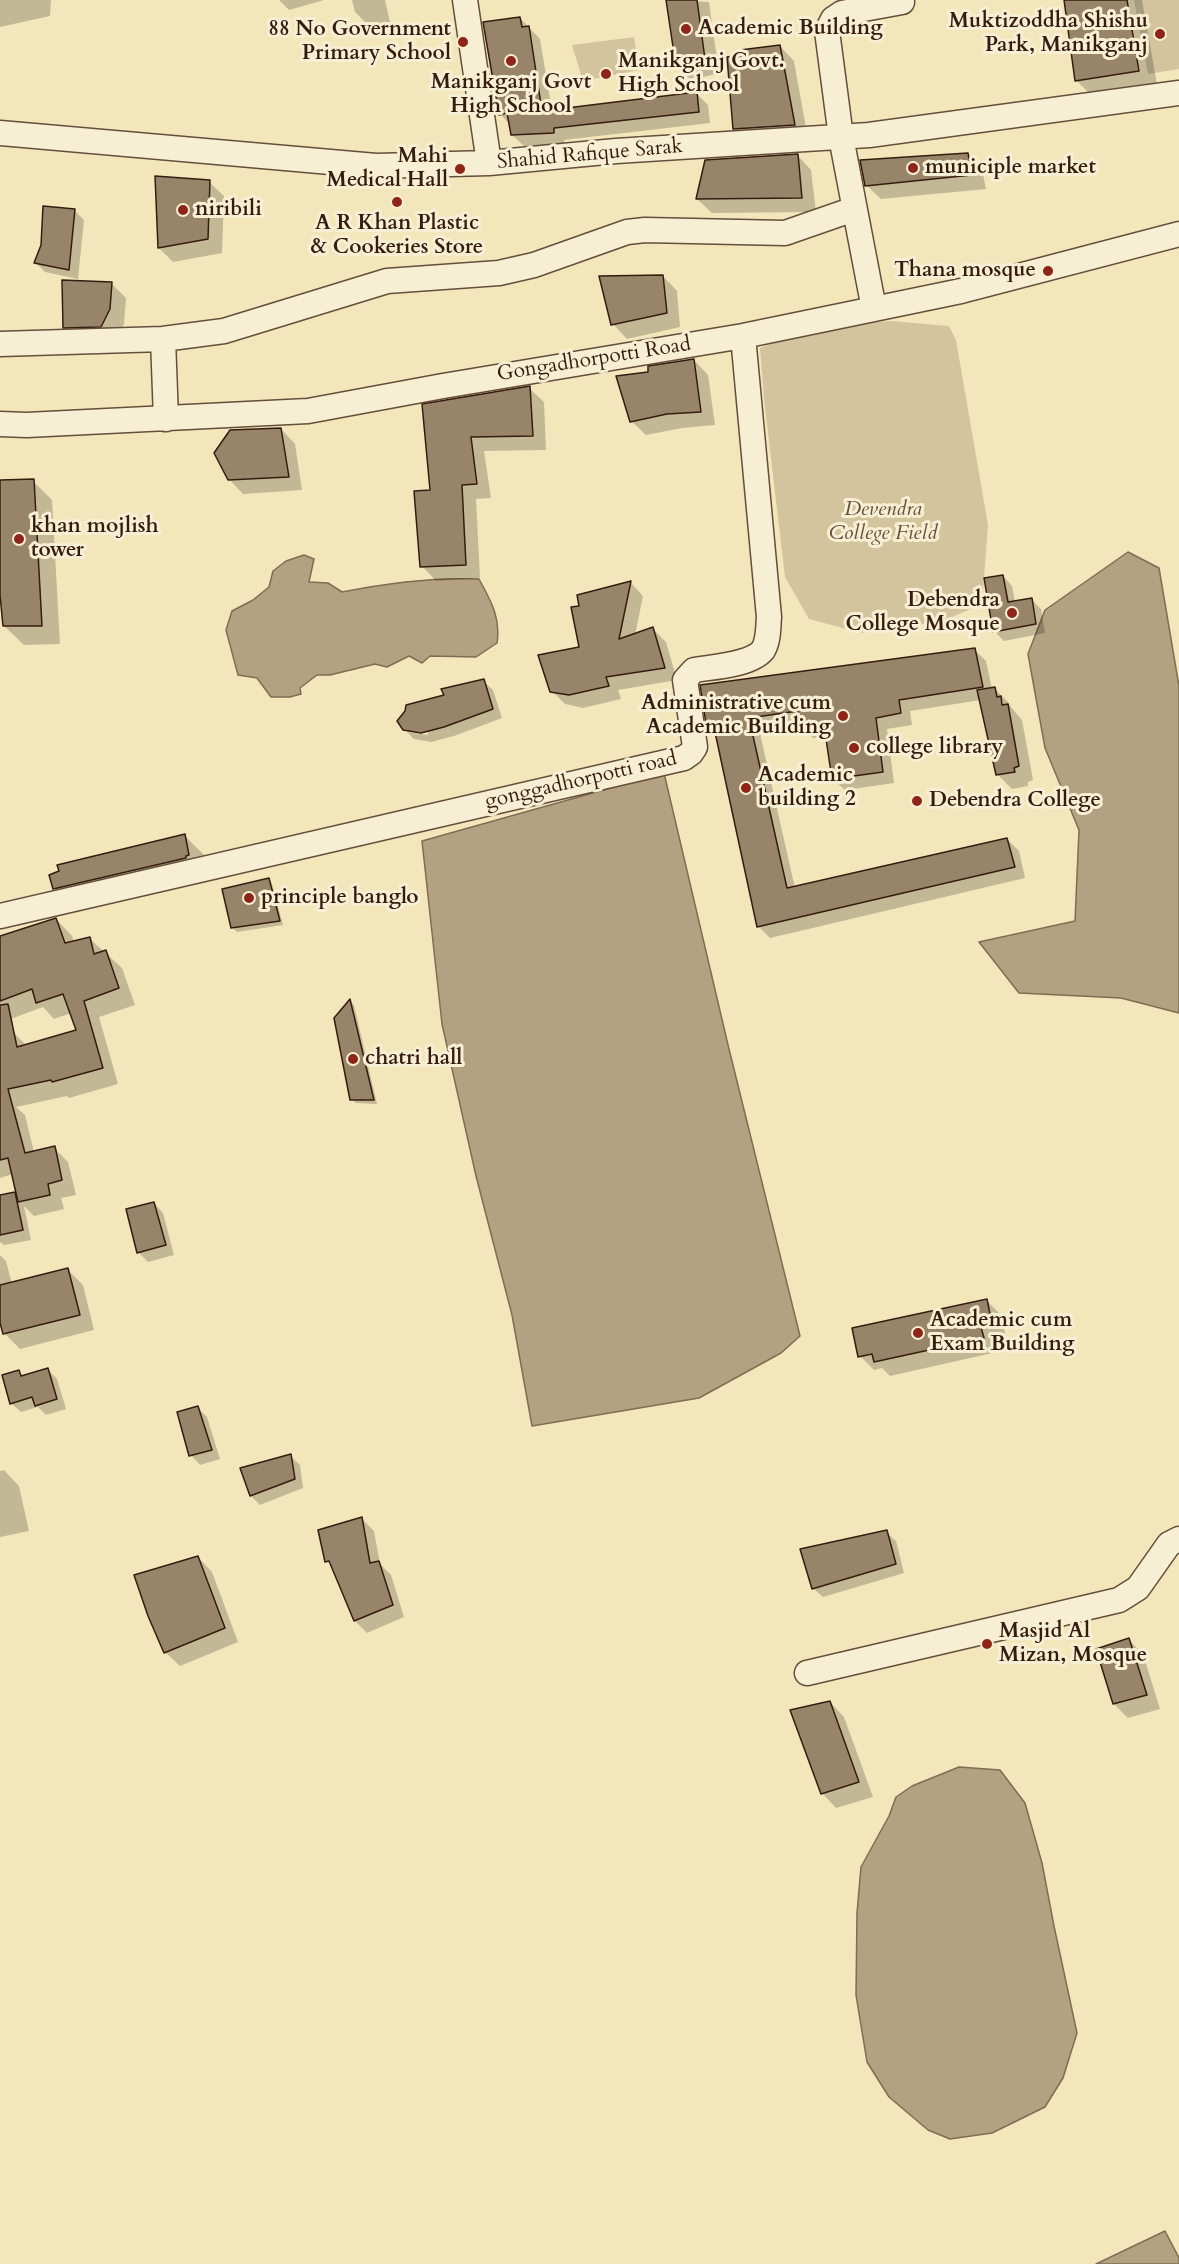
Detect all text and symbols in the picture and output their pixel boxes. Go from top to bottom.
place label: Muktizoddha Shishu Park, Manikganj [949,9,1148,59]
place label: Academic Building [698,16,883,42]
place label: 88 No Government Primary School [268,17,451,67]
marker: Academic Building [679,22,693,36]
marker: Muktizoddha Shishu Park, Manikganj [1153,27,1167,41]
marker: 88 No Government Primary School [456,35,470,49]
place label: Manikganj Govt. High School [618,49,785,99]
marker: Manikganj Govt High School [504,54,518,68]
marker: Manikganj Govt. High School [599,67,613,81]
place label: Manikganj Govt High School [431,70,591,120]
street label: Shahid Rafique Sarak [496,134,684,176]
place label: Mahi Medical Hall [327,144,448,194]
place label: municiple market [925,155,1096,181]
marker: municiple market [906,161,920,175]
marker: Mahi Medical Hall [453,162,467,176]
marker: A R Khan Plastic & Cookeries Store [390,195,404,209]
place label: niribili [195,197,262,223]
marker: niribili [176,203,190,217]
place label: A R Khan Plastic & Cookeries Store [311,211,483,261]
place label: Thana mosque [894,258,1036,284]
marker: Thana mosque [1041,264,1055,278]
street label: Gongadhorpotti Road [495,332,693,388]
park label: Devendra College Field [829,497,937,547]
place label: khan mojlish tower [31,514,159,564]
marker: khan mojlish tower [12,532,26,546]
place label: Debendra College Mosque [846,588,1000,638]
marker: Debendra College Mosque [1005,606,1019,620]
place label: Administrative cum Academic Building [641,691,831,741]
marker: Administrative cum Academic Building [836,709,850,723]
place label: college library [866,735,1003,761]
marker: college library [847,741,861,755]
street label: gonggadhorpotti road [483,747,679,815]
place label: Academic building 2 [758,763,856,813]
marker: Academic building 2 [739,781,753,795]
place label: Debendra College [929,788,1101,814]
marker: Debendra College [910,794,924,808]
place label: principle banglo [261,885,418,911]
marker: principle banglo [242,891,256,905]
place label: chatri hall [365,1046,462,1072]
marker: chatri hall [346,1052,360,1066]
place label: Academic cum Exam Building [930,1308,1075,1358]
marker: Academic cum Exam Building [911,1326,925,1340]
place label: Masjid Al Mizan, Mosque [999,1619,1147,1669]
marker: Masjid Al Mizan, Mosque [980,1637,994,1651]

